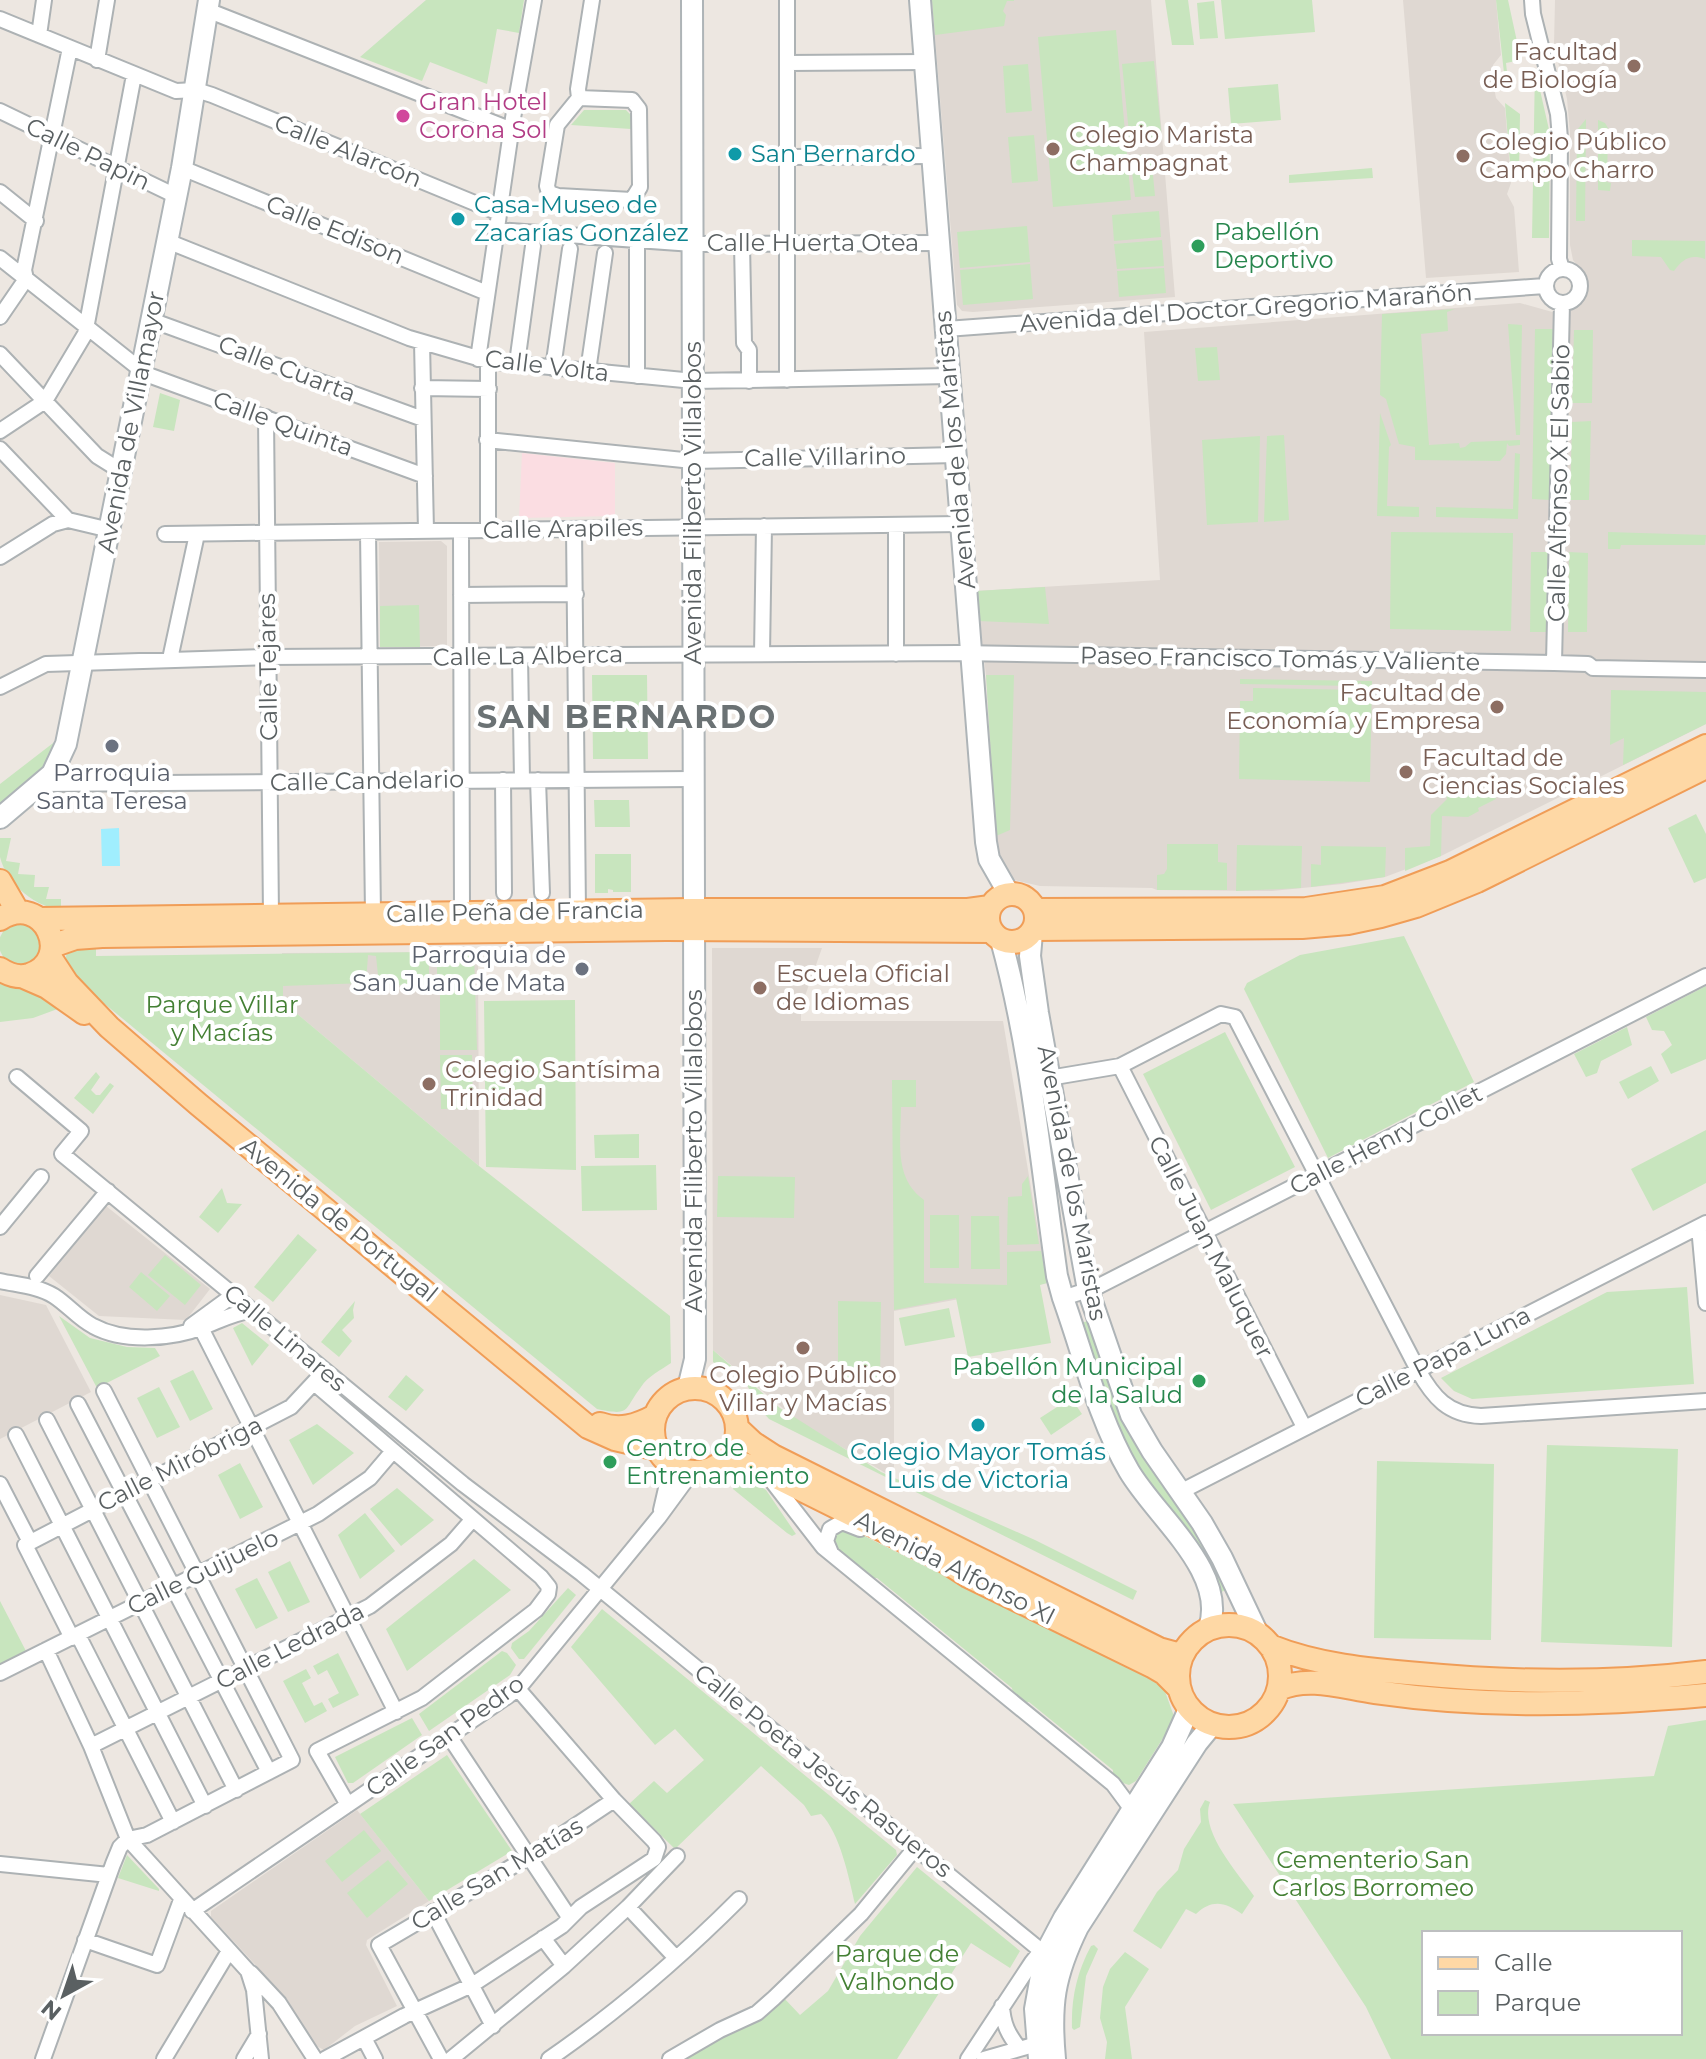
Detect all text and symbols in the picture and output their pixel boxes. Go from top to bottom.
place label: Facultad de Biología [1483,37,1618,94]
marker: Facultad de Biología [1625,57,1643,75]
place label: Gran Hotel Corona Sol [419,87,548,144]
marker: Gran Hotel Corona Sol [394,107,412,125]
street label: Calle Alarcón [270,108,426,193]
street label: Calle Papin [21,111,155,196]
place label: Colegio Marista Champagnat [1069,120,1254,177]
place label: Colegio Público Campo Charro [1479,127,1667,184]
place label: San Bernardo [751,139,916,168]
marker: Colegio Marista Champagnat [1044,140,1062,158]
marker: San Bernardo [726,145,744,163]
marker: Colegio Público Campo Charro [1454,147,1472,165]
street label: Calle Edison [262,189,408,270]
place label: Casa-Museo de Zacarías González [474,190,689,247]
marker: Casa-Museo de Zacarías González [449,210,467,228]
place label: Pabellón Deportivo [1214,217,1334,274]
street label: Calle Huerta Otea [707,228,919,257]
marker: Pabellón Deportivo [1189,237,1207,255]
street label: Avenida del Doctor Gregorio Marañón [1019,277,1473,338]
street label: Avenida de Villamayor [91,288,170,555]
street label: Avenida de los Maristas [928,310,981,591]
street label: Calle Cuarta [214,329,360,408]
street label: Avenida Filiberto Villalobos [678,341,707,665]
street label: Calle Volta [483,344,611,388]
street label: Calle Alfonso X El Sabio [1542,344,1575,622]
street label: Calle Quinta [209,385,357,462]
street label: Calle Villarino [744,441,906,472]
street label: Calle Arapiles [483,513,643,544]
street label: Calle Tejares [252,593,283,741]
street label: Calle La Alberca [432,639,624,672]
street label: Paseo Francisco Tomás y Valiente [1080,641,1480,676]
place label: Facultad de Economía y Empresa [1226,678,1481,735]
district label: SAN BERNARDO [477,697,777,736]
marker: Facultad de Economía y Empresa [1488,698,1506,716]
marker: Parroquia Santa Teresa [103,737,121,755]
place label: Facultad de Ciencias Sociales [1422,743,1625,800]
place label: Parroquia Santa Teresa [36,758,188,815]
marker: Facultad de Ciencias Sociales [1397,763,1415,781]
street label: Calle Candelario [270,764,464,797]
street label: Calle Peña de Francia [386,895,644,928]
place label: Parroquia de San Juan de Mata [352,940,566,997]
place label: Escuela Oficial de Idiomas [776,959,950,1016]
marker: Parroquia de San Juan de Mata [573,960,591,978]
marker: Escuela Oficial de Idiomas [751,979,769,997]
street label: Avenida Filiberto Villalobos [679,989,708,1313]
park label: Parque Villar y Macías [145,990,299,1047]
street label: Avenida de los Maristas [1032,1043,1113,1323]
place label: Colegio Santísima Trinidad [445,1055,661,1112]
marker: Colegio Santísima Trinidad [420,1075,438,1093]
street label: Calle Henry Collet [1285,1078,1487,1201]
street label: Avenida de Portugal [235,1131,444,1308]
street label: Calle Juan Maluquer [1143,1131,1280,1363]
street label: Calle Linares [218,1278,353,1397]
street label: Calle Papa Luna [1350,1300,1535,1413]
marker: Colegio Público Villar y Macías [794,1339,812,1357]
place label: Pabellón Municipal de la Salud [952,1352,1183,1409]
place label: Colegio Público Villar y Macías [709,1360,897,1417]
marker: Pabellón Municipal de la Salud [1190,1372,1208,1390]
street label: Calle Miróbriga [92,1410,267,1518]
marker: Colegio Mayor Tomás Luis de Victoria [969,1416,987,1434]
place label: Centro de Entrenamiento [626,1433,809,1490]
place label: Colegio Mayor Tomás Luis de Victoria [850,1437,1106,1494]
marker: Centro de Entrenamiento [601,1453,619,1471]
street label: Avenida Alfonso XI [850,1504,1061,1631]
street label: Calle Guijuelo [122,1522,283,1621]
street label: Calle Ledrada [211,1596,369,1695]
street label: Calle Poeta Jesús Rasueros [689,1658,958,1884]
street label: Calle San Pedro [360,1669,529,1803]
street label: Calle San Matías [406,1811,588,1936]
park label: Cementerio San Carlos Borromeo [1272,1845,1474,1902]
legend [1422,1931,1682,2035]
park label: Parque de Valhondo [835,1939,959,1996]
text: Calle [1494,1948,1552,1977]
north arrow [24,1955,104,2035]
text: Parque [1494,1988,1581,2017]
text: N [36,1994,67,2026]

